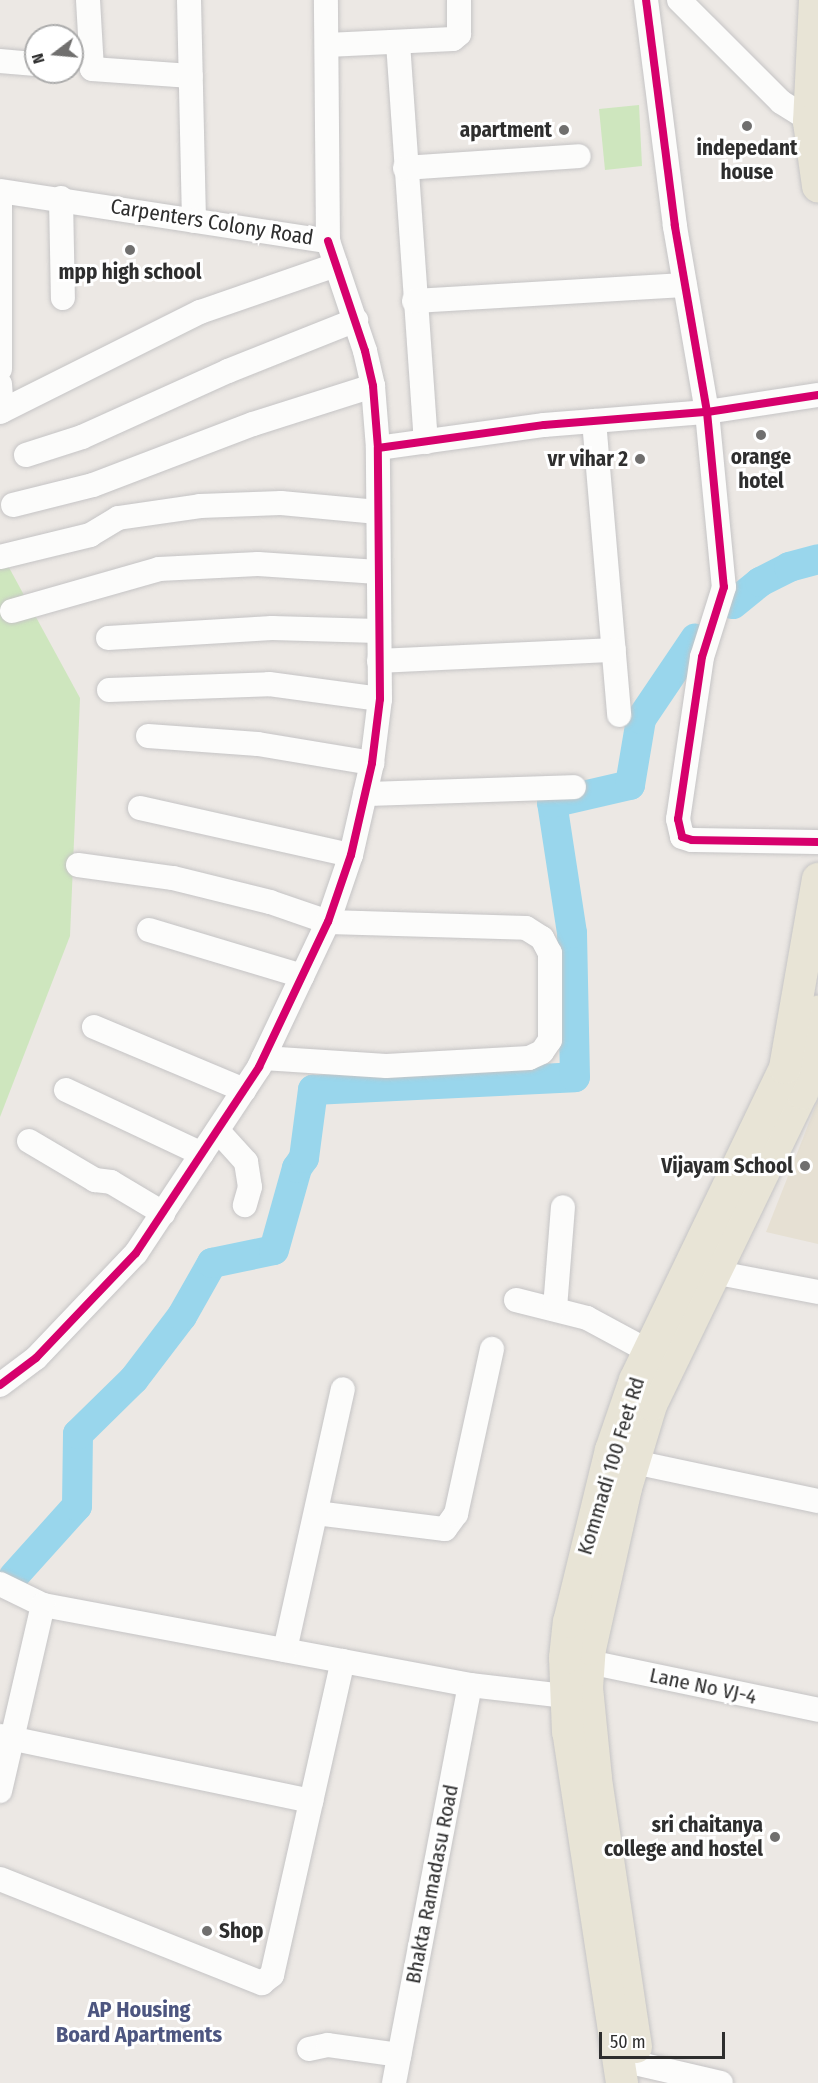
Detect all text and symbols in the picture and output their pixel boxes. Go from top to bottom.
north arrow [24,24,84,84]
text: N [28,51,49,66]
place label: apartment [460,117,552,143]
marker: indepedant house [740,119,754,133]
marker: apartment [557,123,571,137]
place label: indepedant house [697,135,797,185]
street label: Carpenters Colony Road [109,194,315,250]
marker: mpp high school [123,243,137,257]
place label: mpp high school [59,259,201,285]
marker: orange hotel [754,428,768,442]
place label: orange hotel [731,444,791,494]
place label: vr vihar 2 [548,446,628,472]
marker: vr vihar 2 [633,452,647,466]
place label: Vijayam School [661,1153,793,1179]
marker: Vijayam School [798,1159,812,1173]
street label: Kommadi 100 Feet Rd [572,1374,650,1558]
street label: Lane No VJ-4 [647,1662,759,1710]
street label: Bhakta Ramadasu Road [400,1782,464,1986]
place label: sri chaitanya college and hostel [604,1812,763,1862]
marker: sri chaitanya college and hostel [768,1830,782,1844]
place label: Shop [219,1918,264,1944]
marker: Shop [200,1924,214,1938]
district label: AP Housing Board Apartments [56,1996,222,2048]
scale bar [602,2020,728,2058]
text: 50 m [610,2031,646,2053]

